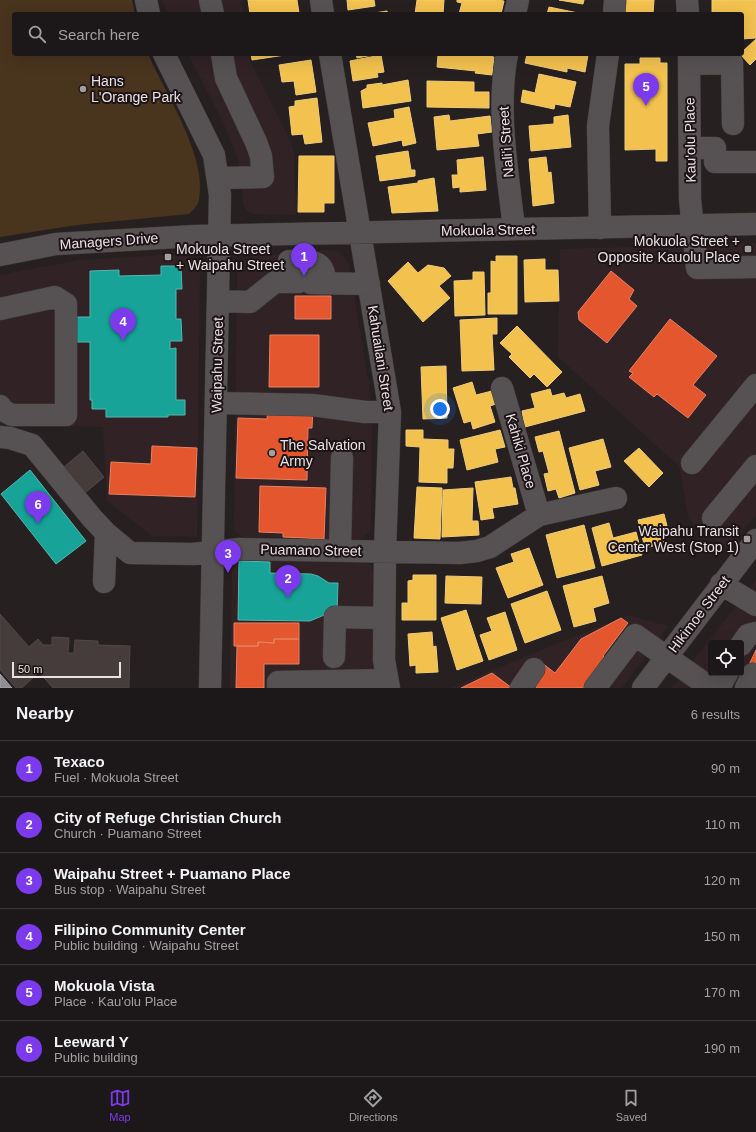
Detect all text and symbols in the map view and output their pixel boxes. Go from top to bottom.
search box [12,12,744,56]
icon: search [26,23,48,45]
text: Search here [58,26,140,43]
place label: Hans L'Orange Park [91,73,182,105]
pin: 5 [633,73,659,106]
marker: Hans L'Orange Park [78,84,88,94]
street label: Kau'olu Place [681,97,699,183]
street label: Nali'i Street [496,106,516,178]
street label: Mokuola Street [441,221,535,239]
street label: Managers Drive [59,230,159,252]
place label: Mokuola Street + Opposite Kauolu Place [598,233,740,265]
place label: Mokuola Street + Waipahu Street [176,241,284,273]
pin: 1 [291,243,317,276]
marker: Mokuola Street + Opposite Kauolu Place [743,244,753,254]
marker: Mokuola Street + Waipahu Street [163,252,173,262]
street label: Kahuailani Street [365,304,397,412]
pin: 4 [110,308,136,341]
street label: Waipahu Street [208,317,226,413]
your location [430,399,450,419]
street label: Kahiki Place [503,412,539,490]
place label: The Salvation Army [280,437,366,469]
marker: The Salvation Army [267,448,277,458]
pin: 6 [25,491,51,524]
place label: Waipahu Transit Center West (Stop 1) [608,523,739,555]
marker: Waipahu Transit Center West (Stop 1) [742,534,752,544]
pin: 3 [215,540,241,573]
street label: Puamano Street [260,541,362,559]
pin: 2 [275,565,301,598]
street label: Hikimoe Street [665,572,733,655]
map controls [708,640,744,676]
button: locate [708,640,744,676]
scale bar [12,660,121,679]
text: 50 m [18,663,42,675]
text: Nearby [16,704,74,723]
text: 6 results [691,707,740,722]
text: Texaco [54,753,105,770]
text: 1 [25,761,33,776]
text: 90 m [711,761,740,776]
text: Fuel · Mokuola Street [54,770,178,785]
text: City of Refuge Christian Church [54,809,282,826]
text: 2 [25,817,33,832]
text: 110 m [705,817,740,832]
text: Church · Puamano Street [54,826,201,841]
text: Waipahu Street + Puamano Place [54,865,291,882]
text: 3 [25,873,33,888]
text: 120 m [704,873,740,888]
text: Bus stop · Waipahu Street [54,882,205,897]
text: Filipino Community Center [54,921,246,938]
text: 4 [25,929,33,944]
text: 150 m [704,929,740,944]
text: Public building · Waipahu Street [54,938,239,953]
text: Mokuola Vista [54,977,155,994]
text: 5 [25,985,33,1000]
text: 170 m [704,985,740,1000]
text: Place · Kau'olu Place [54,994,177,1009]
text: Leeward Y [54,1033,129,1050]
text: 6 [25,1041,33,1056]
text: 190 m [704,1041,740,1056]
text: Public building [54,1050,138,1065]
tab: Map [109,1087,131,1123]
tab: Directions [349,1087,398,1123]
tab: Saved [616,1087,647,1123]

